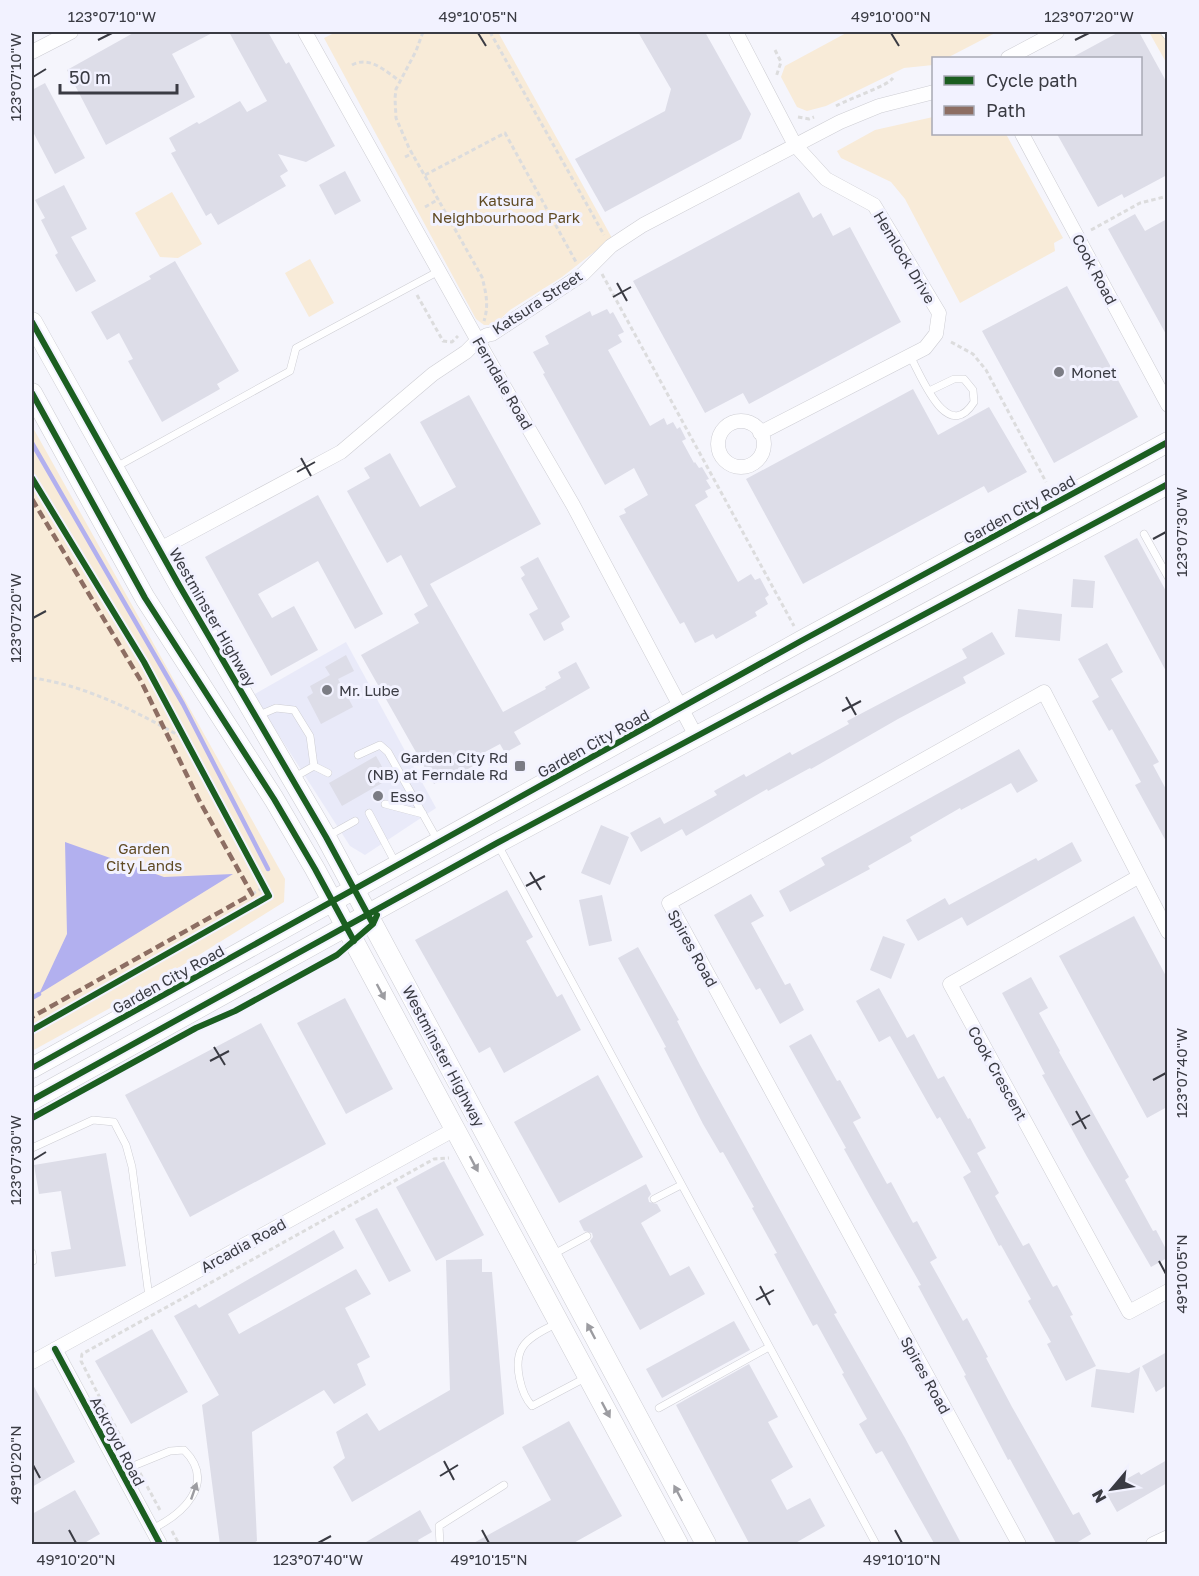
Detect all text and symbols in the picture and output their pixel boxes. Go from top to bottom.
text: 123°07'10"W [68,7,156,25]
text: 49°10'05"N [438,7,518,25]
text: 49°10'00"N [851,7,931,25]
text: 123°07'20"W [1044,7,1134,25]
text: 123°07'10"W [6,33,24,121]
scale bar [60,57,177,95]
legend [932,57,1142,135]
text: 50 m [69,66,111,88]
text: Cycle path [986,69,1078,91]
text: Path [986,99,1026,121]
park label: Katsura Neighbourhood Park [432,191,581,226]
street label: Hemlock Drive [870,208,940,307]
street label: Cook Road [1069,231,1121,307]
street label: Katsura Street [489,266,585,338]
street label: Ferndale Road [469,333,537,433]
place label: Monet [1071,363,1117,381]
marker: Monet [1052,365,1066,379]
street label: Garden City Road [960,471,1078,547]
text: 123°07'30"W [1172,487,1190,577]
street label: Westminster Highway [166,544,260,690]
text: 123°07'20"W [6,573,24,663]
place label: Mr. Lube [339,681,400,699]
marker: Mr. Lube [320,683,334,697]
street label: Garden City Road [534,705,652,781]
place label: Garden City Rd (NB) at Ferndale Rd [367,748,508,783]
marker: Garden City Rd (NB) at Ferndale Rd [513,759,527,773]
place label: Esso [390,787,424,805]
marker: Esso [371,789,385,803]
park label: Garden City Lands [106,839,182,874]
street label: Spires Road [664,906,722,990]
street label: Garden City Road [109,941,227,1017]
street label: Westminster Highway [399,982,489,1130]
one-way arrow [376,984,386,1001]
street label: Cook Crescent [965,1023,1031,1123]
text: 123°07'40"W [1172,1028,1190,1118]
text: 123°07'30"W [6,1115,24,1205]
one-way arrow [469,1156,479,1173]
street label: Arcadia Road [197,1214,289,1276]
text: 49°10'05"N [1172,1234,1190,1314]
one-way arrow [586,1322,596,1339]
street label: Spires Road [897,1333,955,1417]
street label: Ackroyd Road [87,1393,149,1489]
one-way arrow [600,1401,610,1419]
text: 49°10'20"N [6,1425,24,1505]
north arrow [1082,1459,1142,1519]
one-way arrow [189,1482,199,1500]
one-way arrow [673,1484,683,1501]
text: N [1087,1486,1111,1506]
text: 49°10'20"N [36,1550,116,1568]
text: 123°07'40"W [273,1550,363,1568]
text: 49°10'15"N [450,1550,528,1568]
text: 49°10'10"N [863,1550,941,1568]

